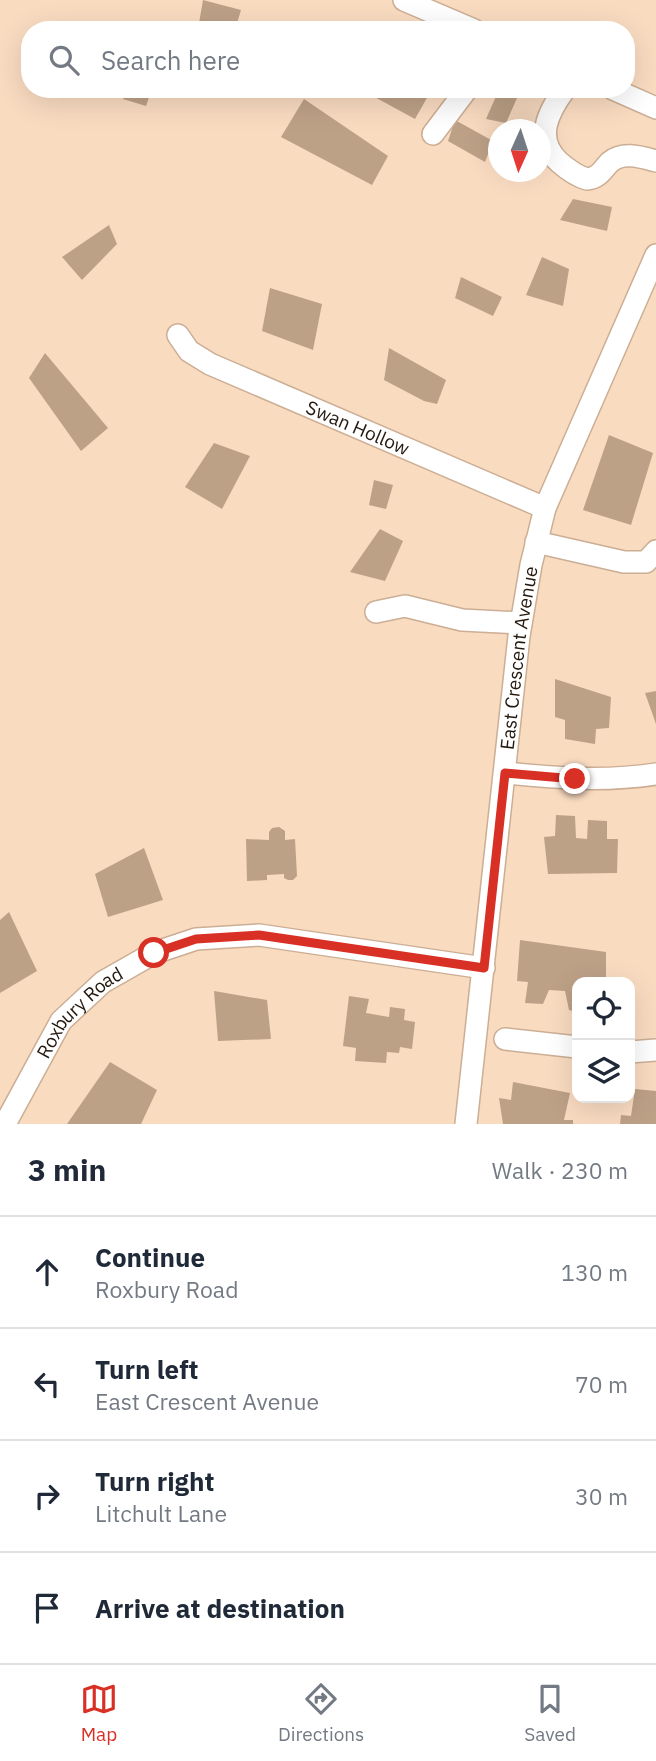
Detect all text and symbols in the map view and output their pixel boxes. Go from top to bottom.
search box [21,21,635,98]
icon: search [45,41,83,79]
text: Search here [101,43,240,77]
north arrow [488,119,551,182]
street label: Swan Hollow [302,395,413,460]
street label: East Crescent Avenue [495,564,543,751]
route end [559,763,590,794]
route start [138,937,169,968]
street label: Roxbury Road [31,961,127,1062]
map controls [572,977,635,1103]
button: locate [572,977,635,1040]
button: layers [572,1040,635,1103]
text: 3 min [28,1150,106,1189]
text: Walk · 230 m [492,1155,628,1185]
text: Continue [95,1240,205,1274]
icon: ahead [28,1253,66,1291]
text: 130 m [561,1257,628,1287]
text: Roxbury Road [95,1274,239,1304]
text: Turn left [95,1352,198,1386]
icon: left [28,1365,66,1403]
text: 70 m [575,1369,628,1399]
text: East Crescent Avenue [95,1386,319,1416]
text: Turn right [95,1464,214,1498]
icon: right [28,1477,66,1515]
text: 30 m [575,1481,628,1511]
text: Litchult Lane [95,1498,227,1528]
icon: arrive [28,1589,66,1627]
text: Arrive at destination [95,1591,345,1625]
tab: Map [80,1680,118,1746]
tab: Directions [278,1680,364,1746]
tab: Saved [524,1680,576,1746]

